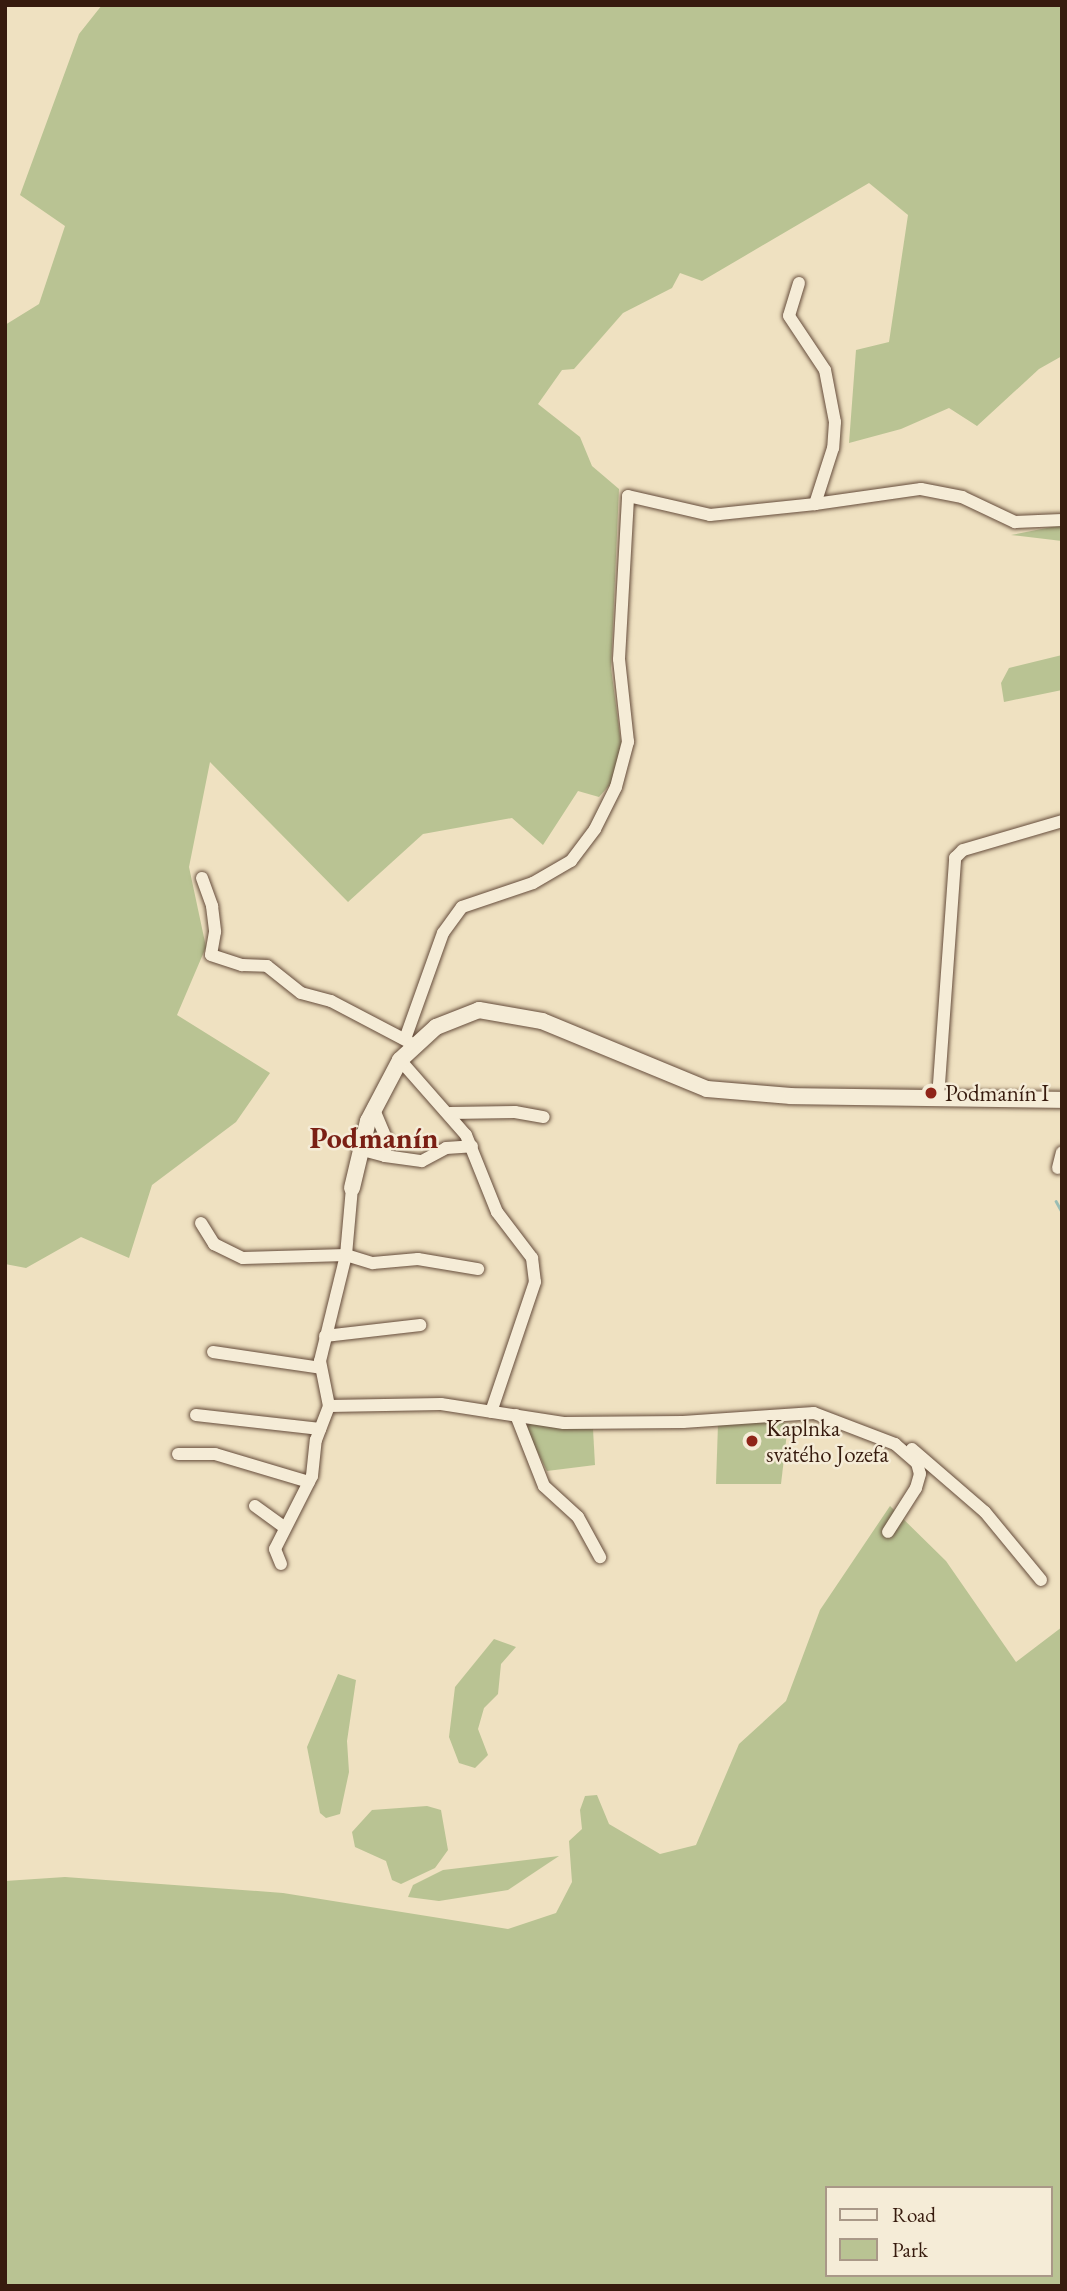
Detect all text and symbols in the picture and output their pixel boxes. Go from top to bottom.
place label: Podmanín I [945,1079,1049,1107]
marker: Podmanín I [923,1085,939,1101]
district label: Podmanín [309,1120,439,1156]
place label: Kaplnka svätého Jozefa [766,1414,889,1468]
marker: Kaplnka svätého Jozefa [744,1433,760,1449]
legend [825,2186,1053,2277]
text: Road [892,2201,936,2228]
text: Park [892,2236,928,2263]

